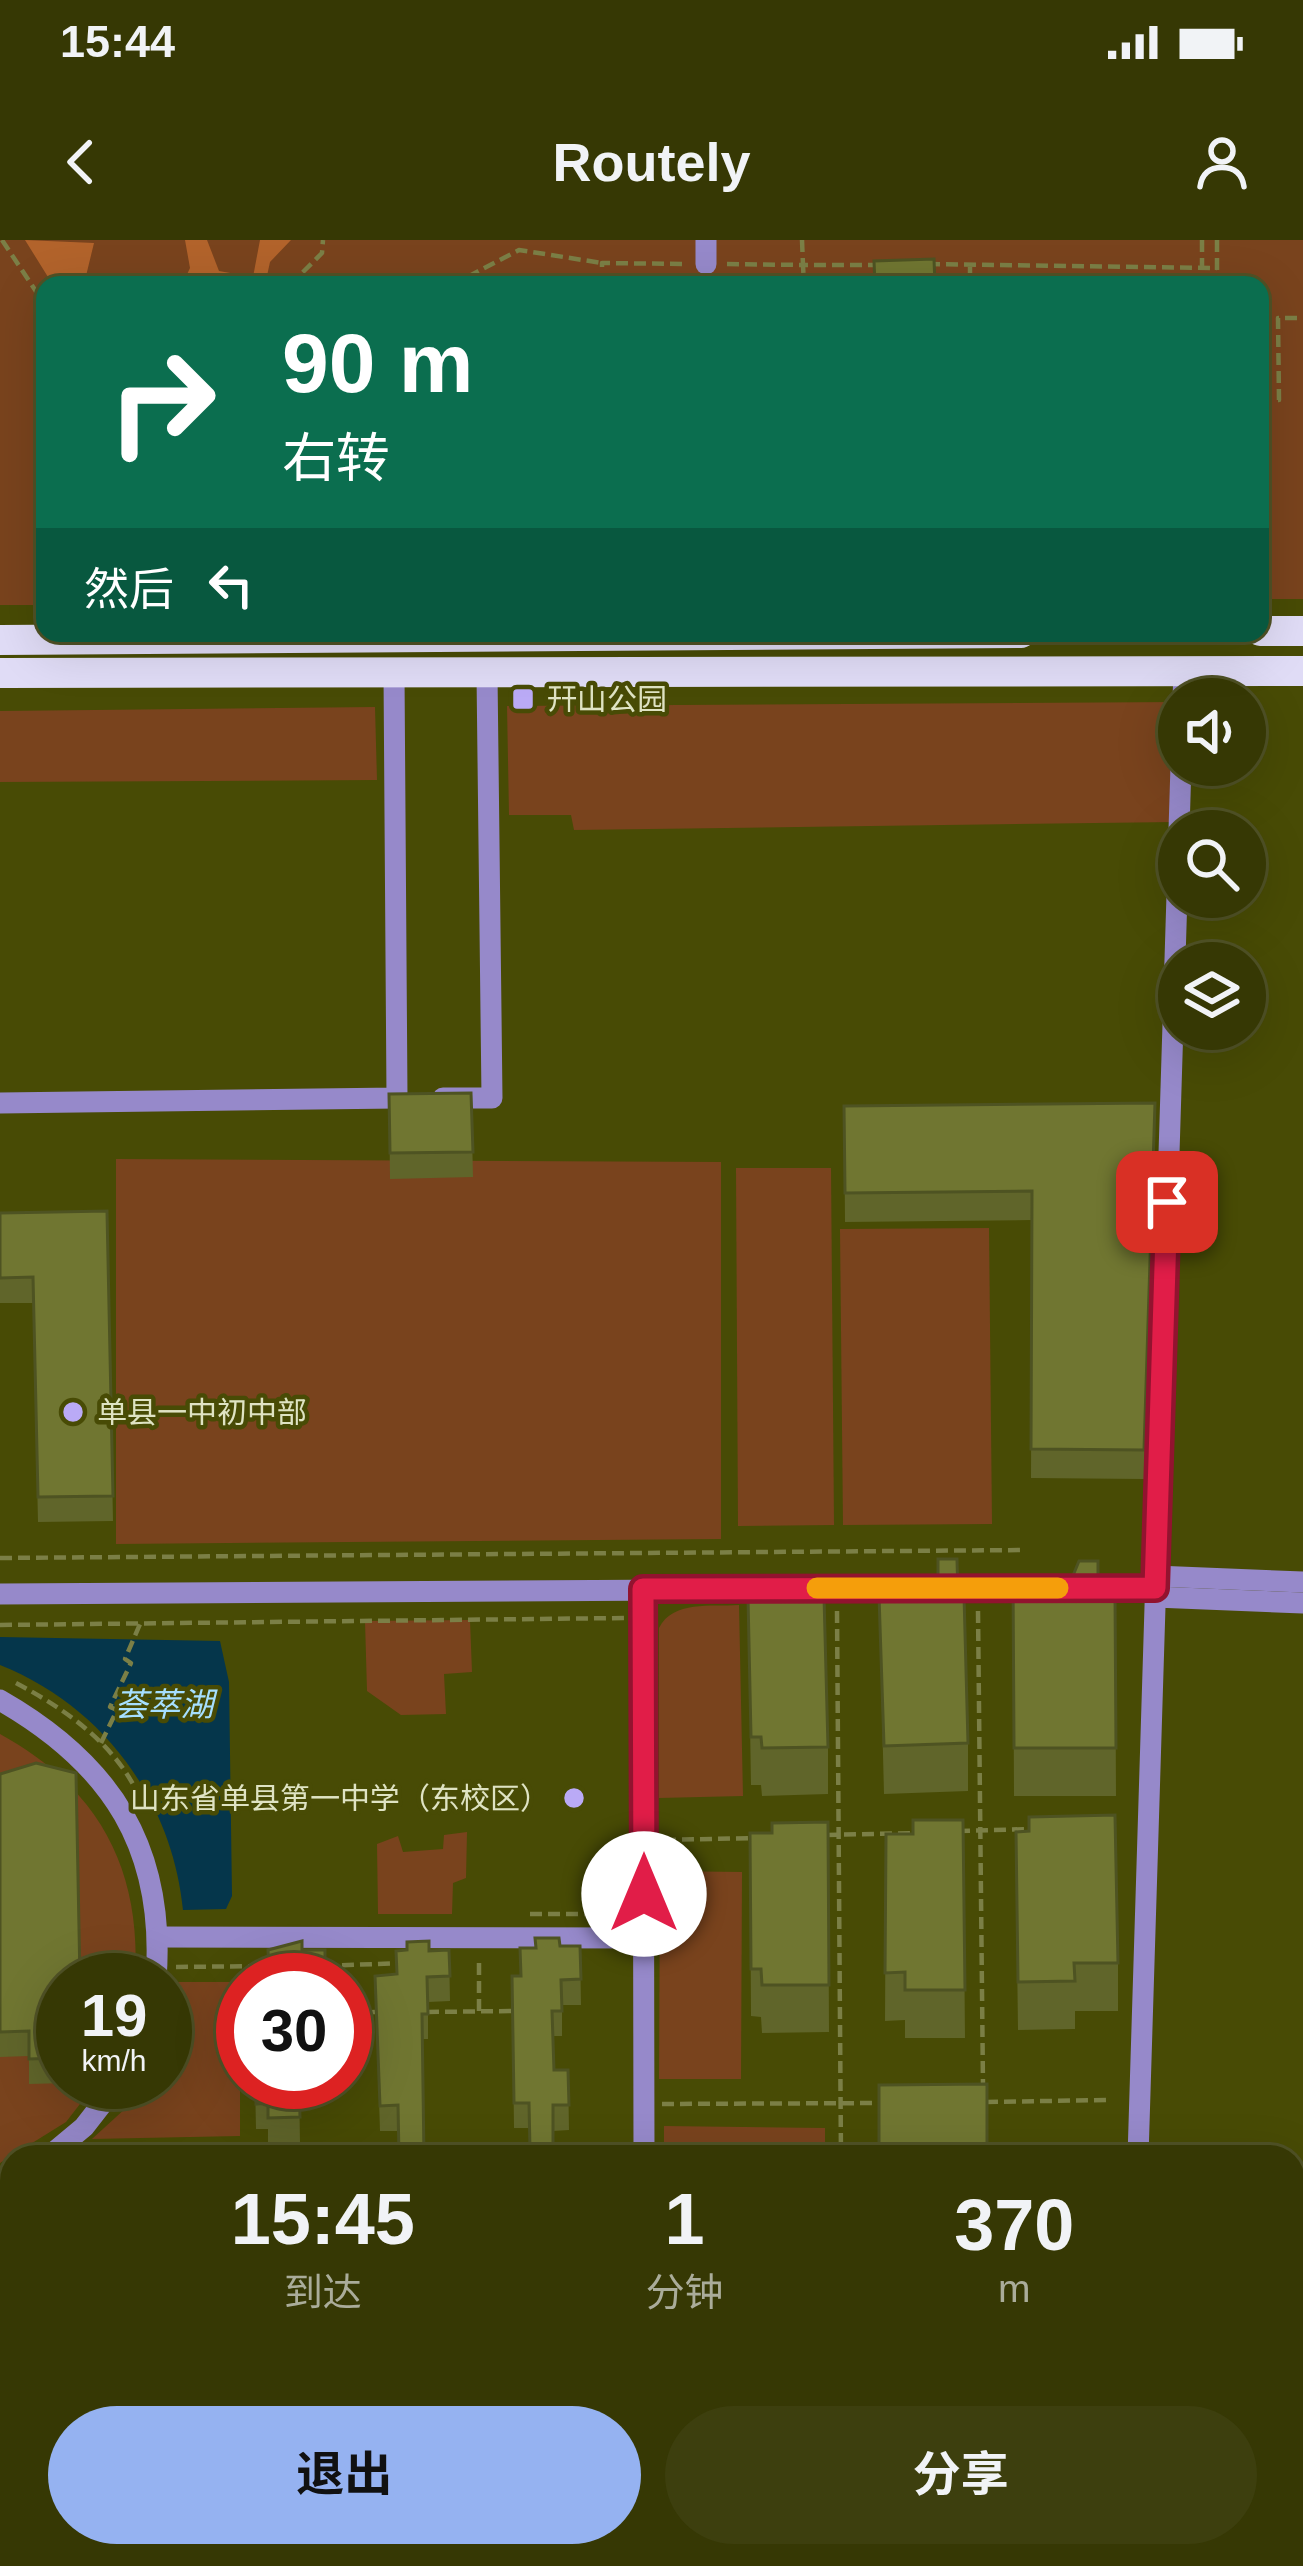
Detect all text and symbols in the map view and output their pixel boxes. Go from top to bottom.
text: 15:44 [60,16,175,67]
icon: back [48,129,114,195]
icon: person [1189,129,1255,195]
text: Routely [552,132,751,192]
text: 90 m [282,316,473,410]
icon: right [84,324,240,480]
text: 右转 [282,428,390,488]
icon: left [198,552,264,618]
text: 然后 [84,564,174,615]
map controls [1158,678,1266,1050]
button: sound [1158,678,1266,786]
place label: 幵山公园 [547,683,667,716]
marker: 幵山公园 [510,686,536,712]
button: search [1158,810,1266,918]
button: layers [1158,942,1266,1050]
pin [1116,1151,1218,1253]
icon: arrive [1134,1169,1200,1235]
place label: 单县一中初中部 [97,1396,307,1429]
marker: 单县一中初中部 [60,1399,86,1425]
water label: 荟萃湖 [115,1686,219,1723]
place label: 山东省单县第一中学（东校区） [130,1782,550,1815]
marker: 山东省单县第一中学（东校区） [561,1785,587,1811]
position arrow [581,1831,707,1957]
speed limit sign: 30 [216,1953,372,2109]
text: 19 [81,1982,147,2049]
text: km/h [81,2044,147,2077]
text: 15:45 [231,2179,415,2259]
text: 1 [664,2179,705,2259]
text: 370 [954,2185,1074,2265]
text: m [998,2267,1031,2310]
text: 到达 [284,2271,362,2314]
text: 分钟 [646,2271,724,2314]
button: 退出 [48,2406,641,2544]
button: 分享 [665,2406,1257,2544]

